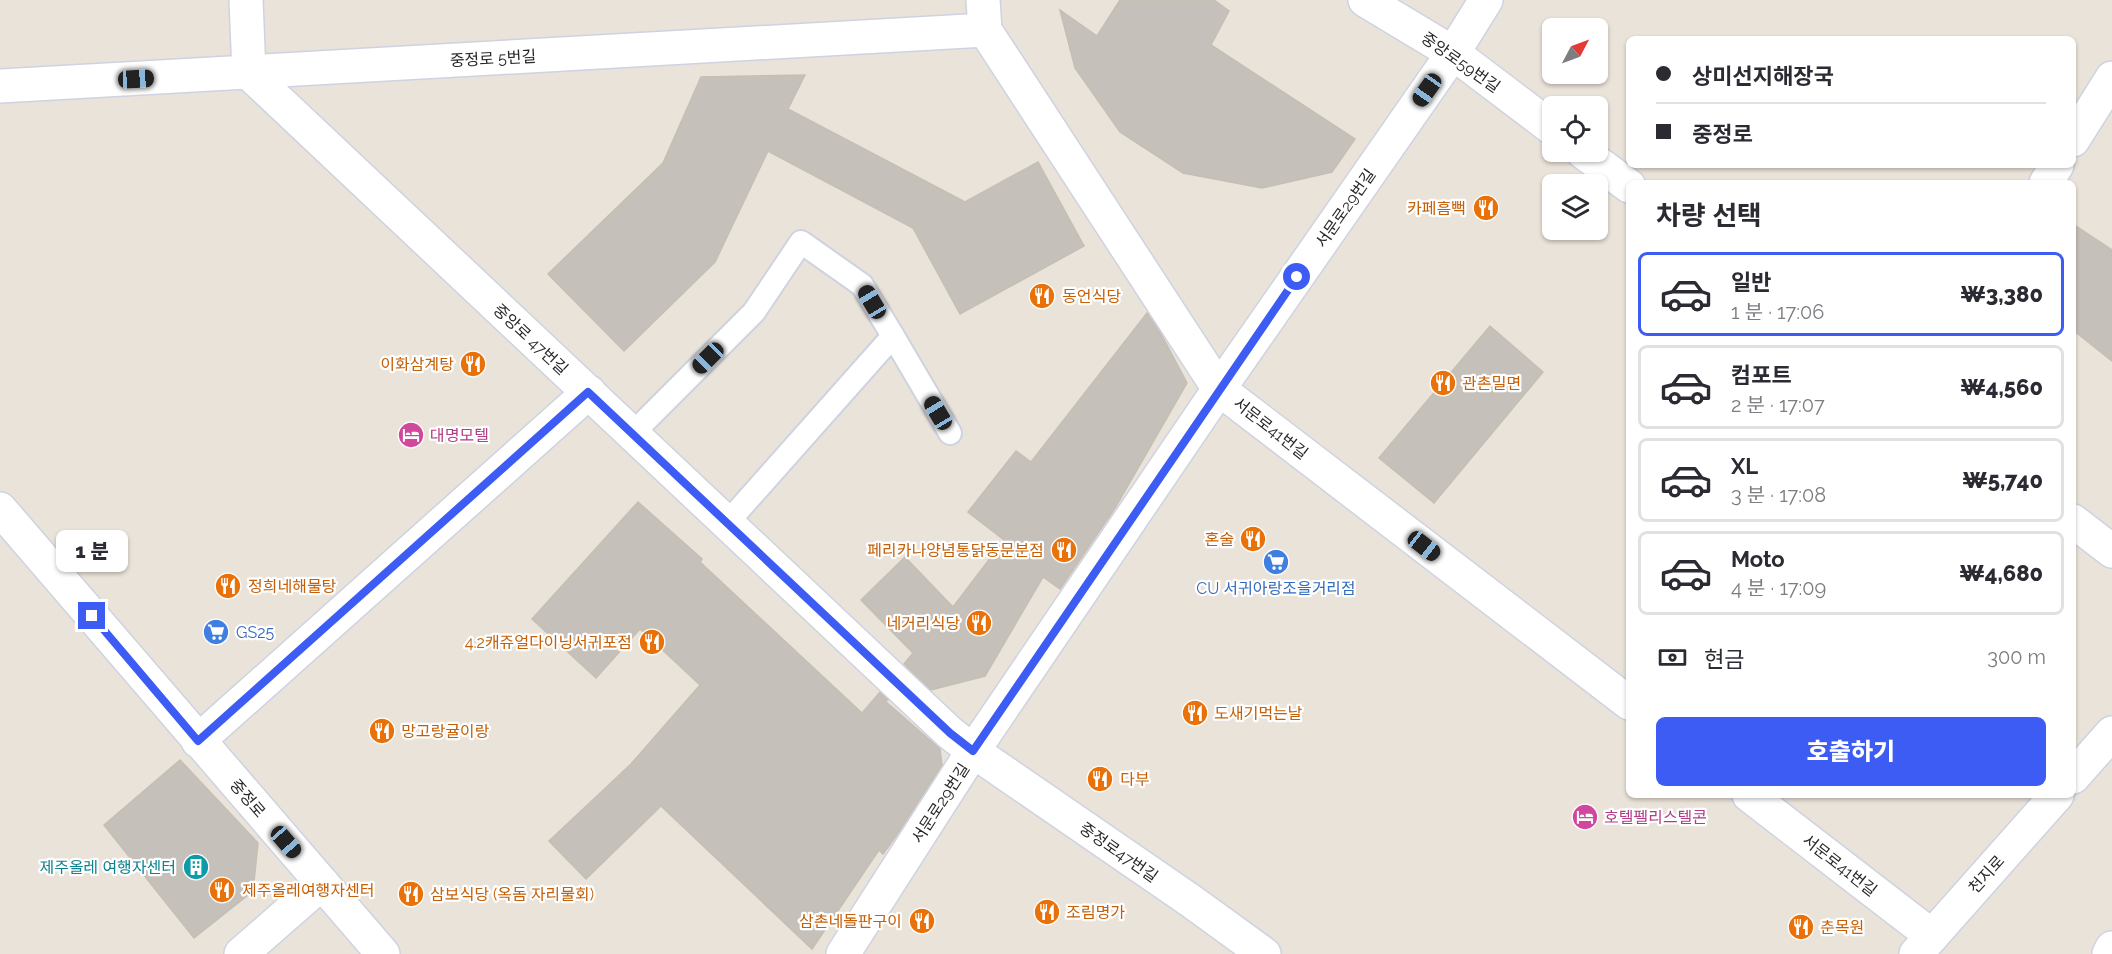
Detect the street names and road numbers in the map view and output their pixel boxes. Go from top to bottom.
street label: 중앙로59번길 [1418,28,1504,96]
street label: 중정로 5번길 [449,47,537,70]
street label: 서문로29번길 [1311,165,1379,251]
street label: 중앙로 47번길 [489,300,572,379]
street label: 서문로41번길 [1230,393,1312,463]
street label: 서문로29번길 [908,760,973,847]
street label: 중정로 [226,775,269,821]
street label: 중정로47번길 [1076,819,1161,886]
street label: 서문로41번길 [1799,830,1881,900]
street label: 천지로 [1965,851,2008,897]

